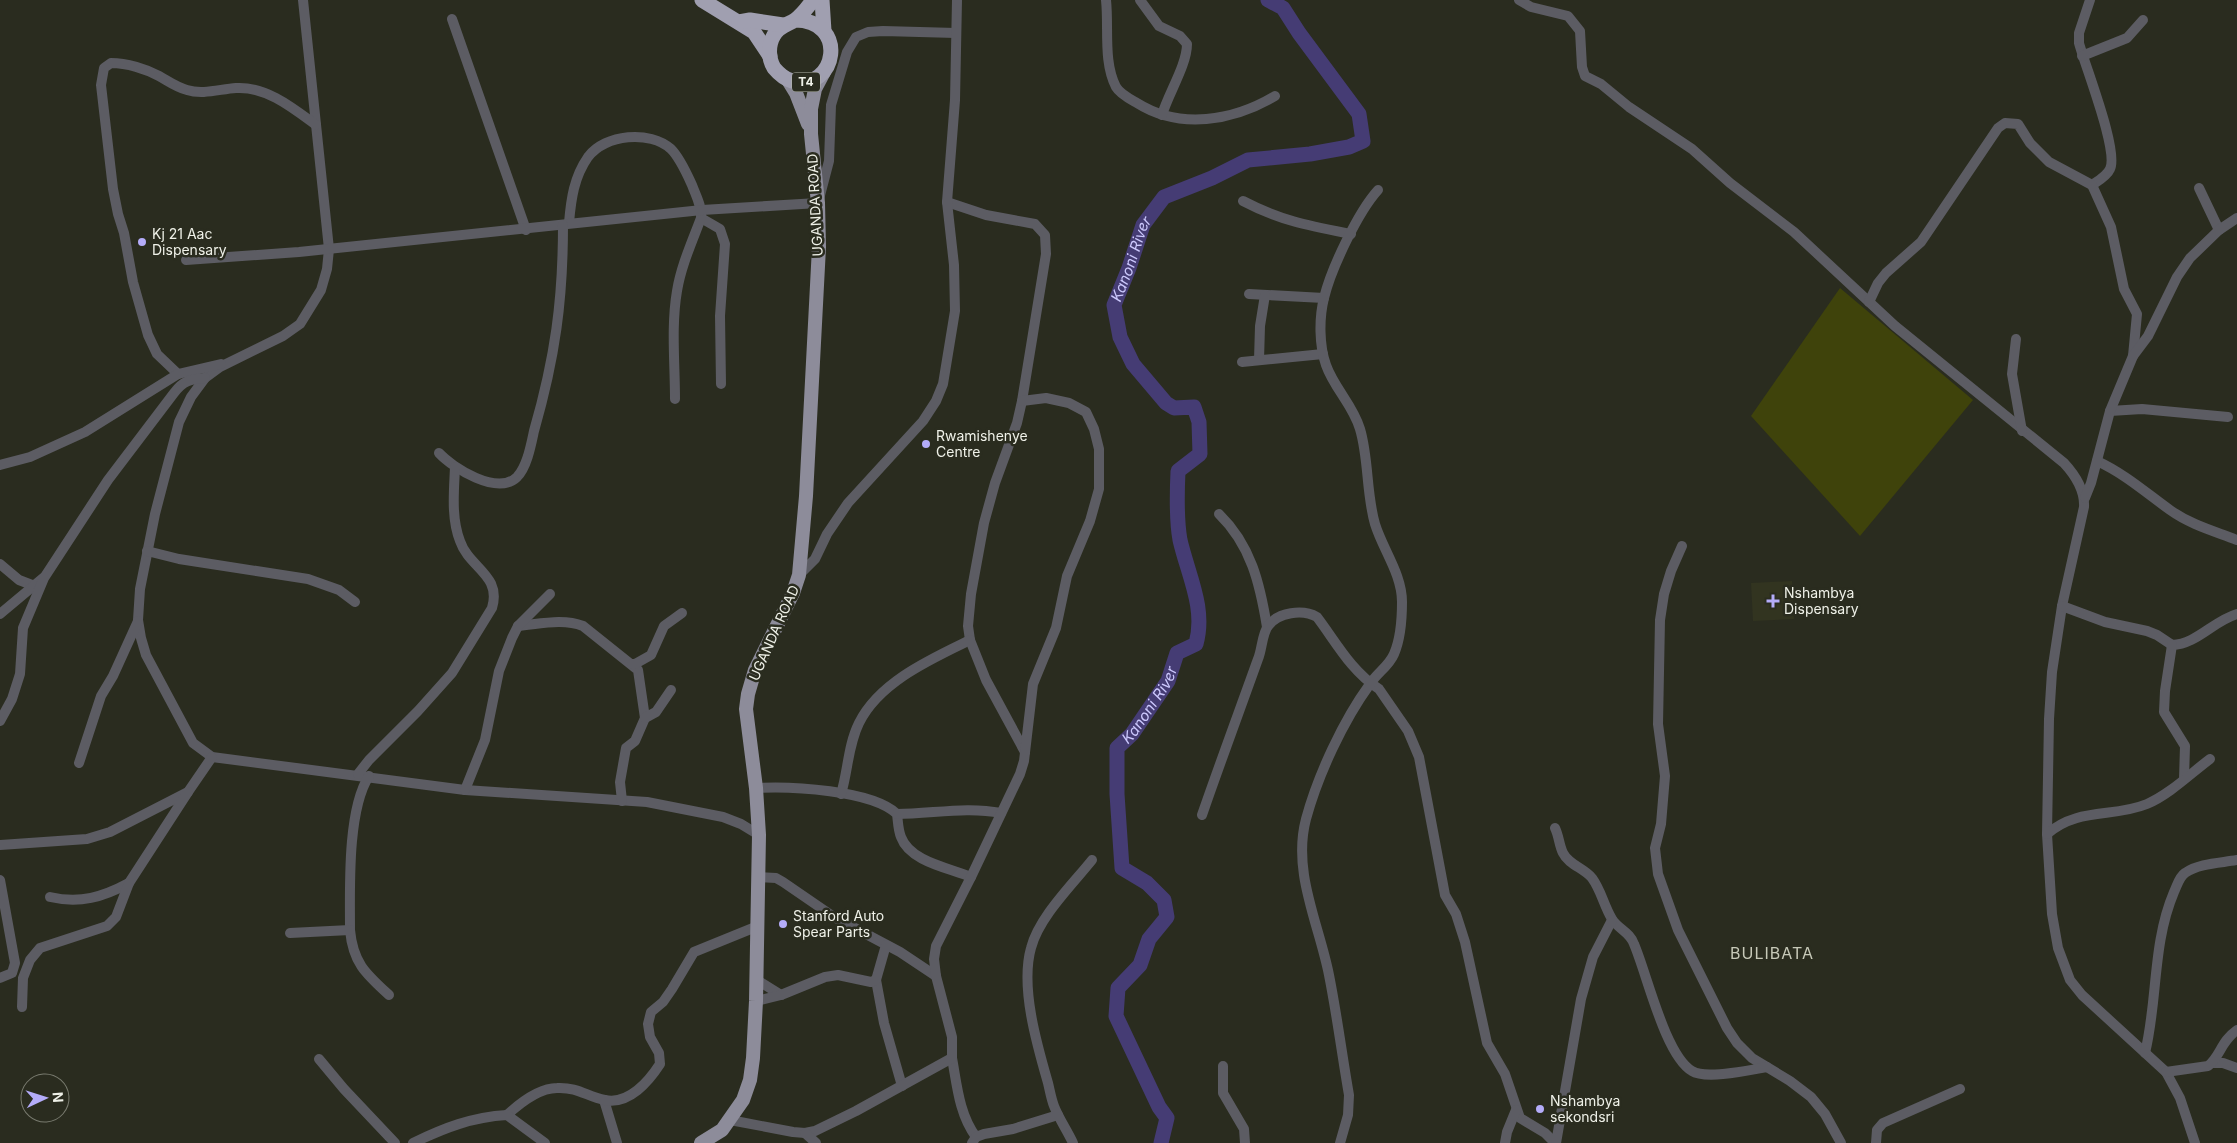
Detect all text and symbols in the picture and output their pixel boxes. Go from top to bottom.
road number: T4 [792,72,820,91]
street label: UGANDA ROAD [803,153,826,257]
water label: Kanoni River [1106,212,1155,304]
place label: Kj 21 Aac Dispensary [152,225,227,258]
marker: Kj 21 Aac Dispensary [136,236,148,248]
place label: Rwamishenye Centre [936,427,1028,460]
marker: Rwamishenye Centre [920,438,932,450]
street label: UGANDA ROAD [745,582,802,683]
place label: Nshambya Dispensary [1784,584,1859,617]
marker: Nshambya Dispensary [1766,594,1780,608]
water label: Kanoni River [1118,664,1181,748]
place label: Stanford Auto Spear Parts [793,907,884,940]
marker: Stanford Auto Spear Parts [777,918,789,930]
district label: BULIBATA [1730,943,1814,963]
north arrow [20,1073,70,1123]
text: N [50,1091,67,1103]
place label: Nshambya sekondsri [1550,1092,1620,1125]
marker: Nshambya sekondsri [1534,1103,1546,1115]

